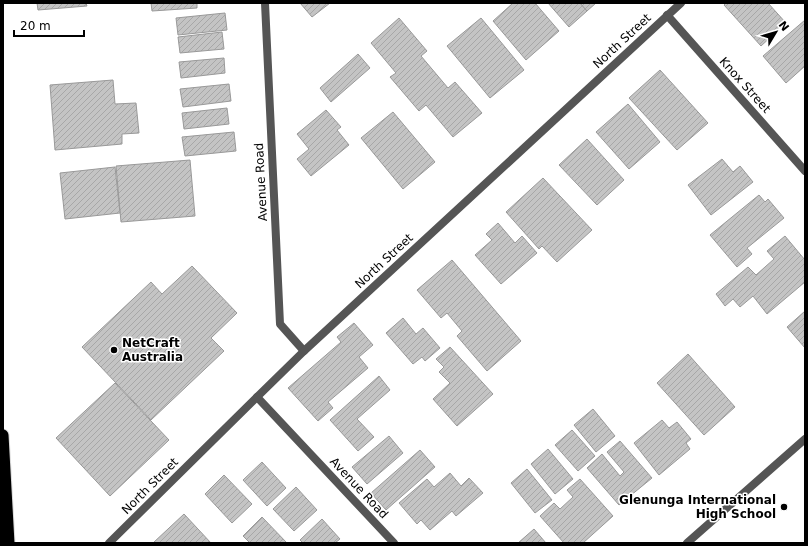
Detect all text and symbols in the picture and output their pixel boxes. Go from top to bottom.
street label: North Street [590,11,654,71]
scale bar [14,12,84,38]
north arrow [756,12,796,52]
text: 20 m [20,19,51,33]
text: N [776,19,791,34]
street label: Knox Street [716,54,774,116]
street label: Avenue Road [252,142,270,222]
street label: North Street [352,231,416,291]
place label: NetCraft Australia [122,336,183,364]
marker: NetCraft Australia [109,345,119,355]
street label: North Street [119,455,181,517]
street label: Avenue Road [327,455,391,521]
place label: Glenunga International High School [619,493,776,521]
marker: Glenunga International High School [779,502,789,512]

